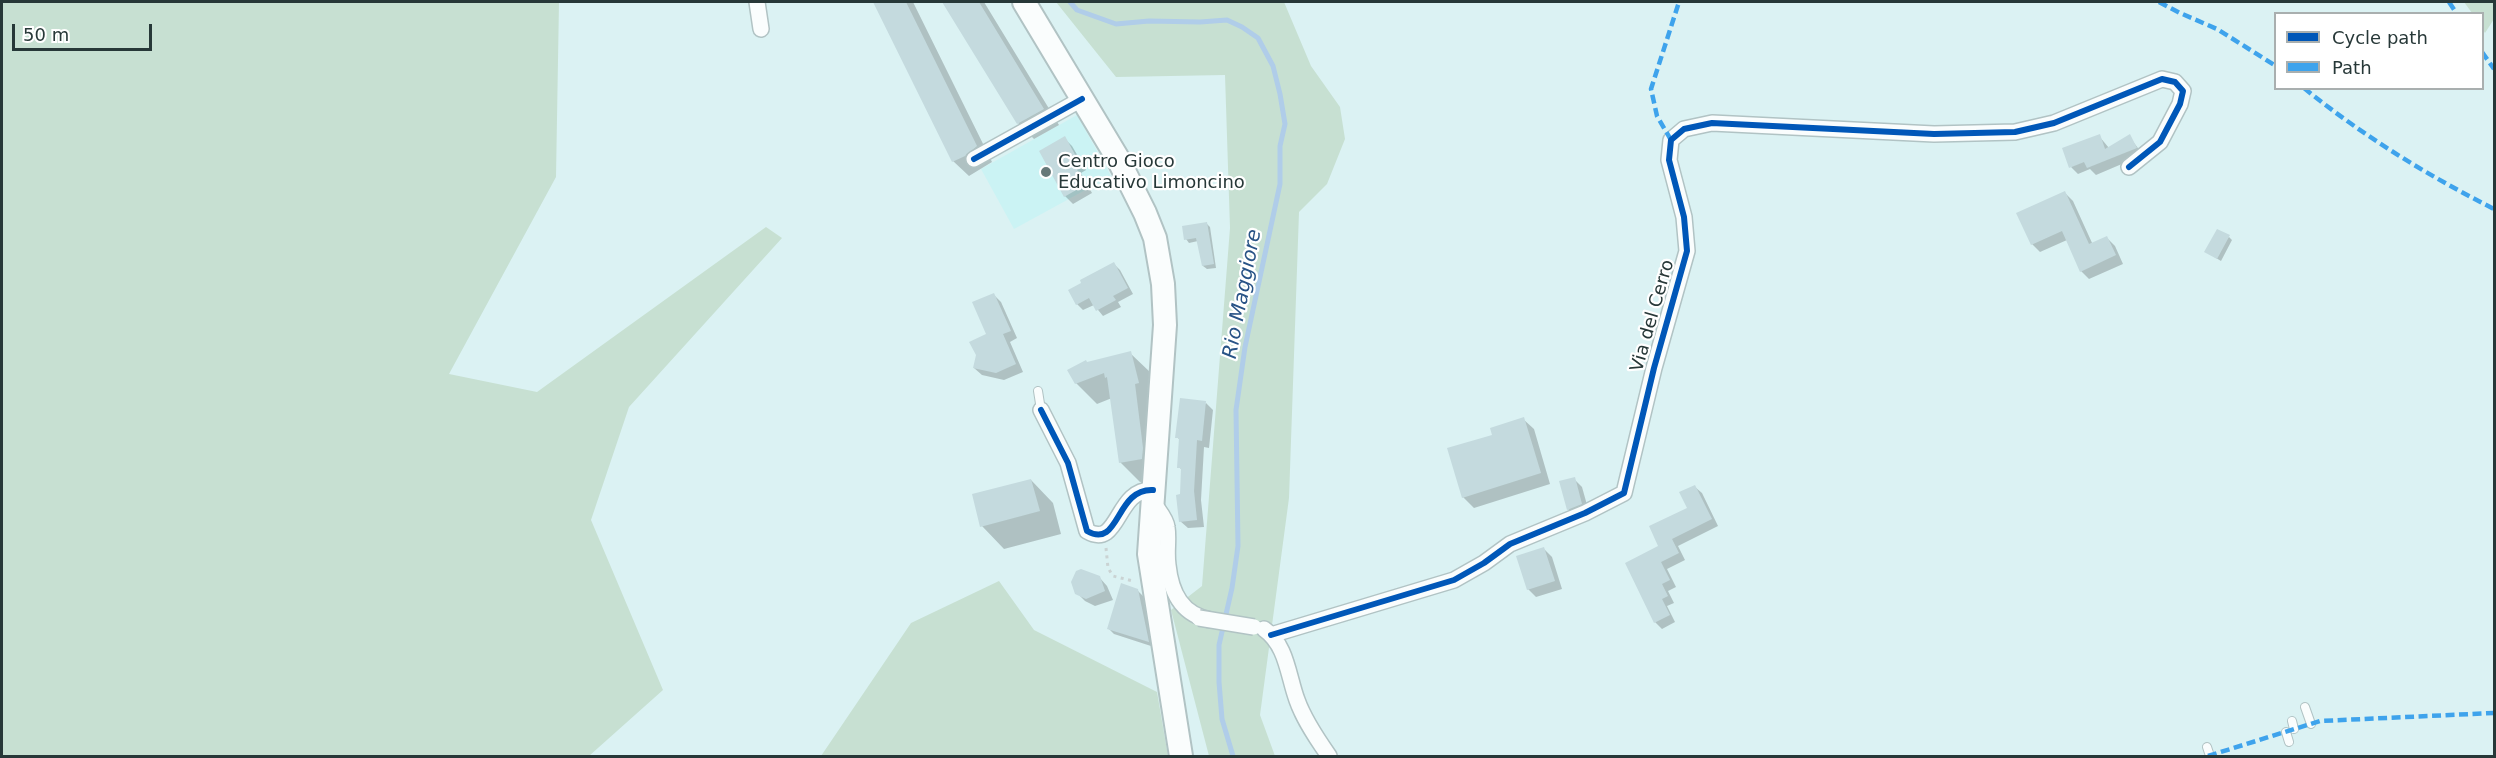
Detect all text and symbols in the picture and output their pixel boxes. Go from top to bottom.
scale bar [15,12,154,50]
legend [2274,12,2484,90]
text: 50 m [23,24,69,45]
text: Cycle path [2332,27,2428,48]
text: Path [2332,57,2372,78]
place label: Centro Gioco Educativo Limoncino [1058,151,1245,194]
marker: Centro Gioco Educativo Limoncino [1039,165,1053,179]
water label: Rio Maggiore [1219,227,1267,361]
street label: Via del Cerro [1627,257,1679,375]

